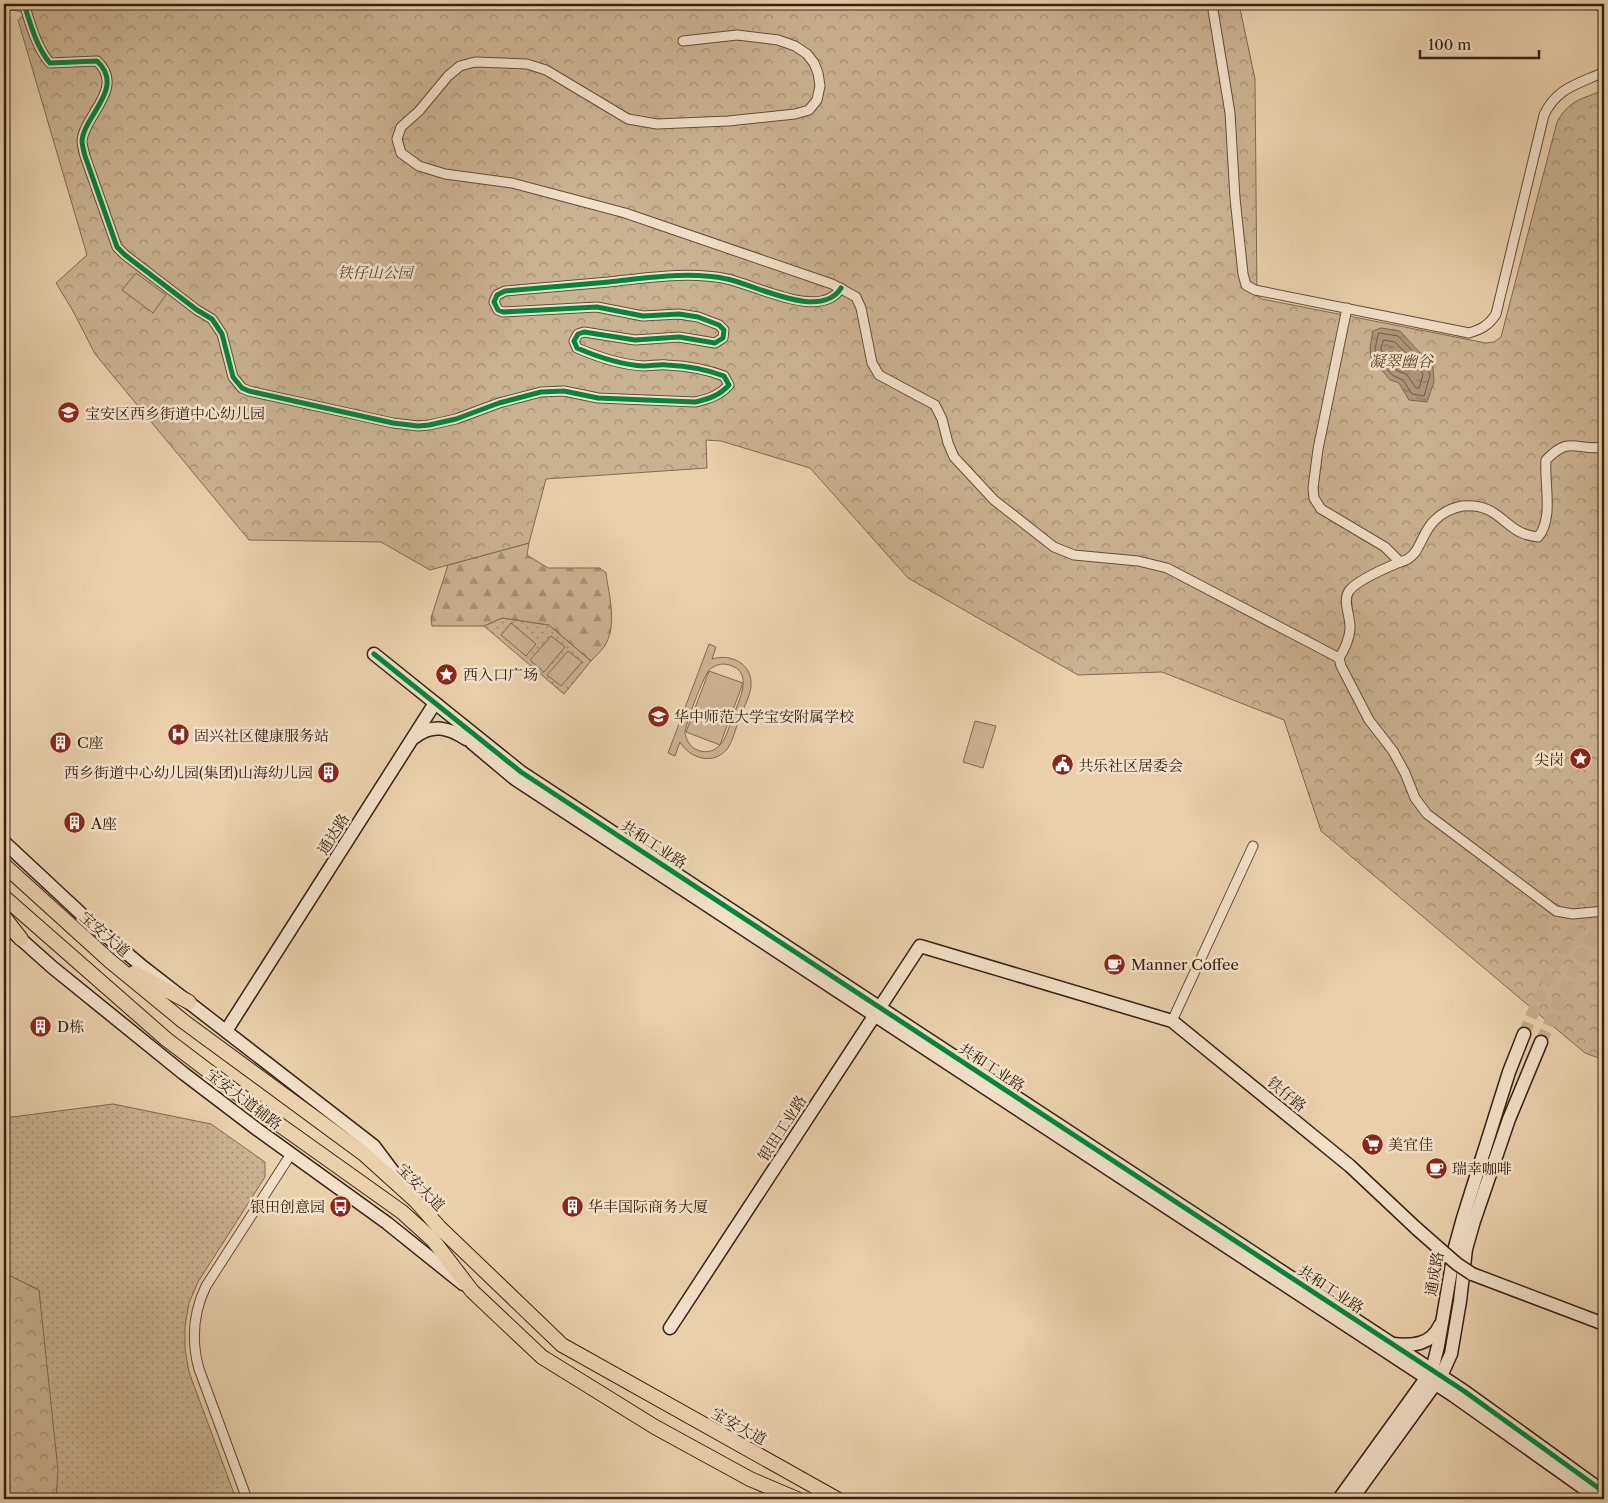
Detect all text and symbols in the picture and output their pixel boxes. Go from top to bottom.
scale bar [1420,28,1539,60]
text: 100 m [1428,35,1471,54]
park label: 铁仔山公园 [337,263,414,282]
water label: 凝翠幽谷 [1369,351,1434,371]
school or university icon: 宝安区西乡街道中心幼儿园 [57,401,81,425]
place label: 宝安区西乡街道中心幼儿园 [85,404,265,423]
place icon: 西入口广场 [435,662,459,686]
place label: 西入口广场 [463,665,538,684]
school or university icon: 华中师范大学宝安附属学校 [646,704,670,728]
place label: 华中师范大学宝安附属学校 [674,707,854,726]
hospital icon: 固兴社区健康服务站 [166,723,190,747]
place label: 固兴社区健康服务站 [194,726,329,745]
building icon: C座 [49,730,73,754]
place label: C座 [77,733,104,752]
place icon: 尖岗 [1568,747,1592,771]
place label: 尖岗 [1534,750,1564,769]
public building icon: 共乐社区居委会 [1050,753,1074,777]
place label: 共乐社区居委会 [1078,756,1183,775]
building icon: 西乡街道中心幼儿园(集团)山海幼儿园 [317,760,341,784]
place label: 西乡街道中心幼儿园(集团)山海幼儿园 [64,763,313,782]
street label: 通达路 [313,810,353,858]
building icon: A座 [63,811,87,835]
place label: A座 [90,814,117,833]
street label: 共和工业路 [617,816,691,872]
street label: 宝安大道 [76,907,134,961]
cafe icon: Manner Coffee [1103,952,1127,976]
place label: Manner Coffee [1131,955,1239,974]
building icon: D栋 [29,1014,53,1038]
place label: D栋 [57,1017,84,1036]
street label: 共和工业路 [955,1039,1029,1095]
street label: 宝安大道辅路 [202,1064,286,1134]
street label: 铁仔路 [1264,1072,1310,1116]
street label: 银田工业路 [754,1091,810,1165]
supermarket icon: 美宜佳 [1360,1132,1384,1156]
place label: 美宜佳 [1388,1135,1433,1154]
cafe icon: 瑞幸咖啡 [1424,1156,1448,1180]
street label: 宝安大道 [393,1159,449,1215]
place label: 瑞幸咖啡 [1452,1159,1512,1178]
bus stop icon: 银田创意园 [329,1194,353,1218]
building icon: 华丰国际商务大厦 [560,1194,584,1218]
place label: 银田创意园 [250,1197,325,1216]
place label: 华丰国际商务大厦 [588,1197,708,1216]
street label: 通成路 [1421,1250,1447,1298]
street label: 共和工业路 [1294,1261,1368,1317]
street label: 宝安大道 [708,1403,770,1449]

